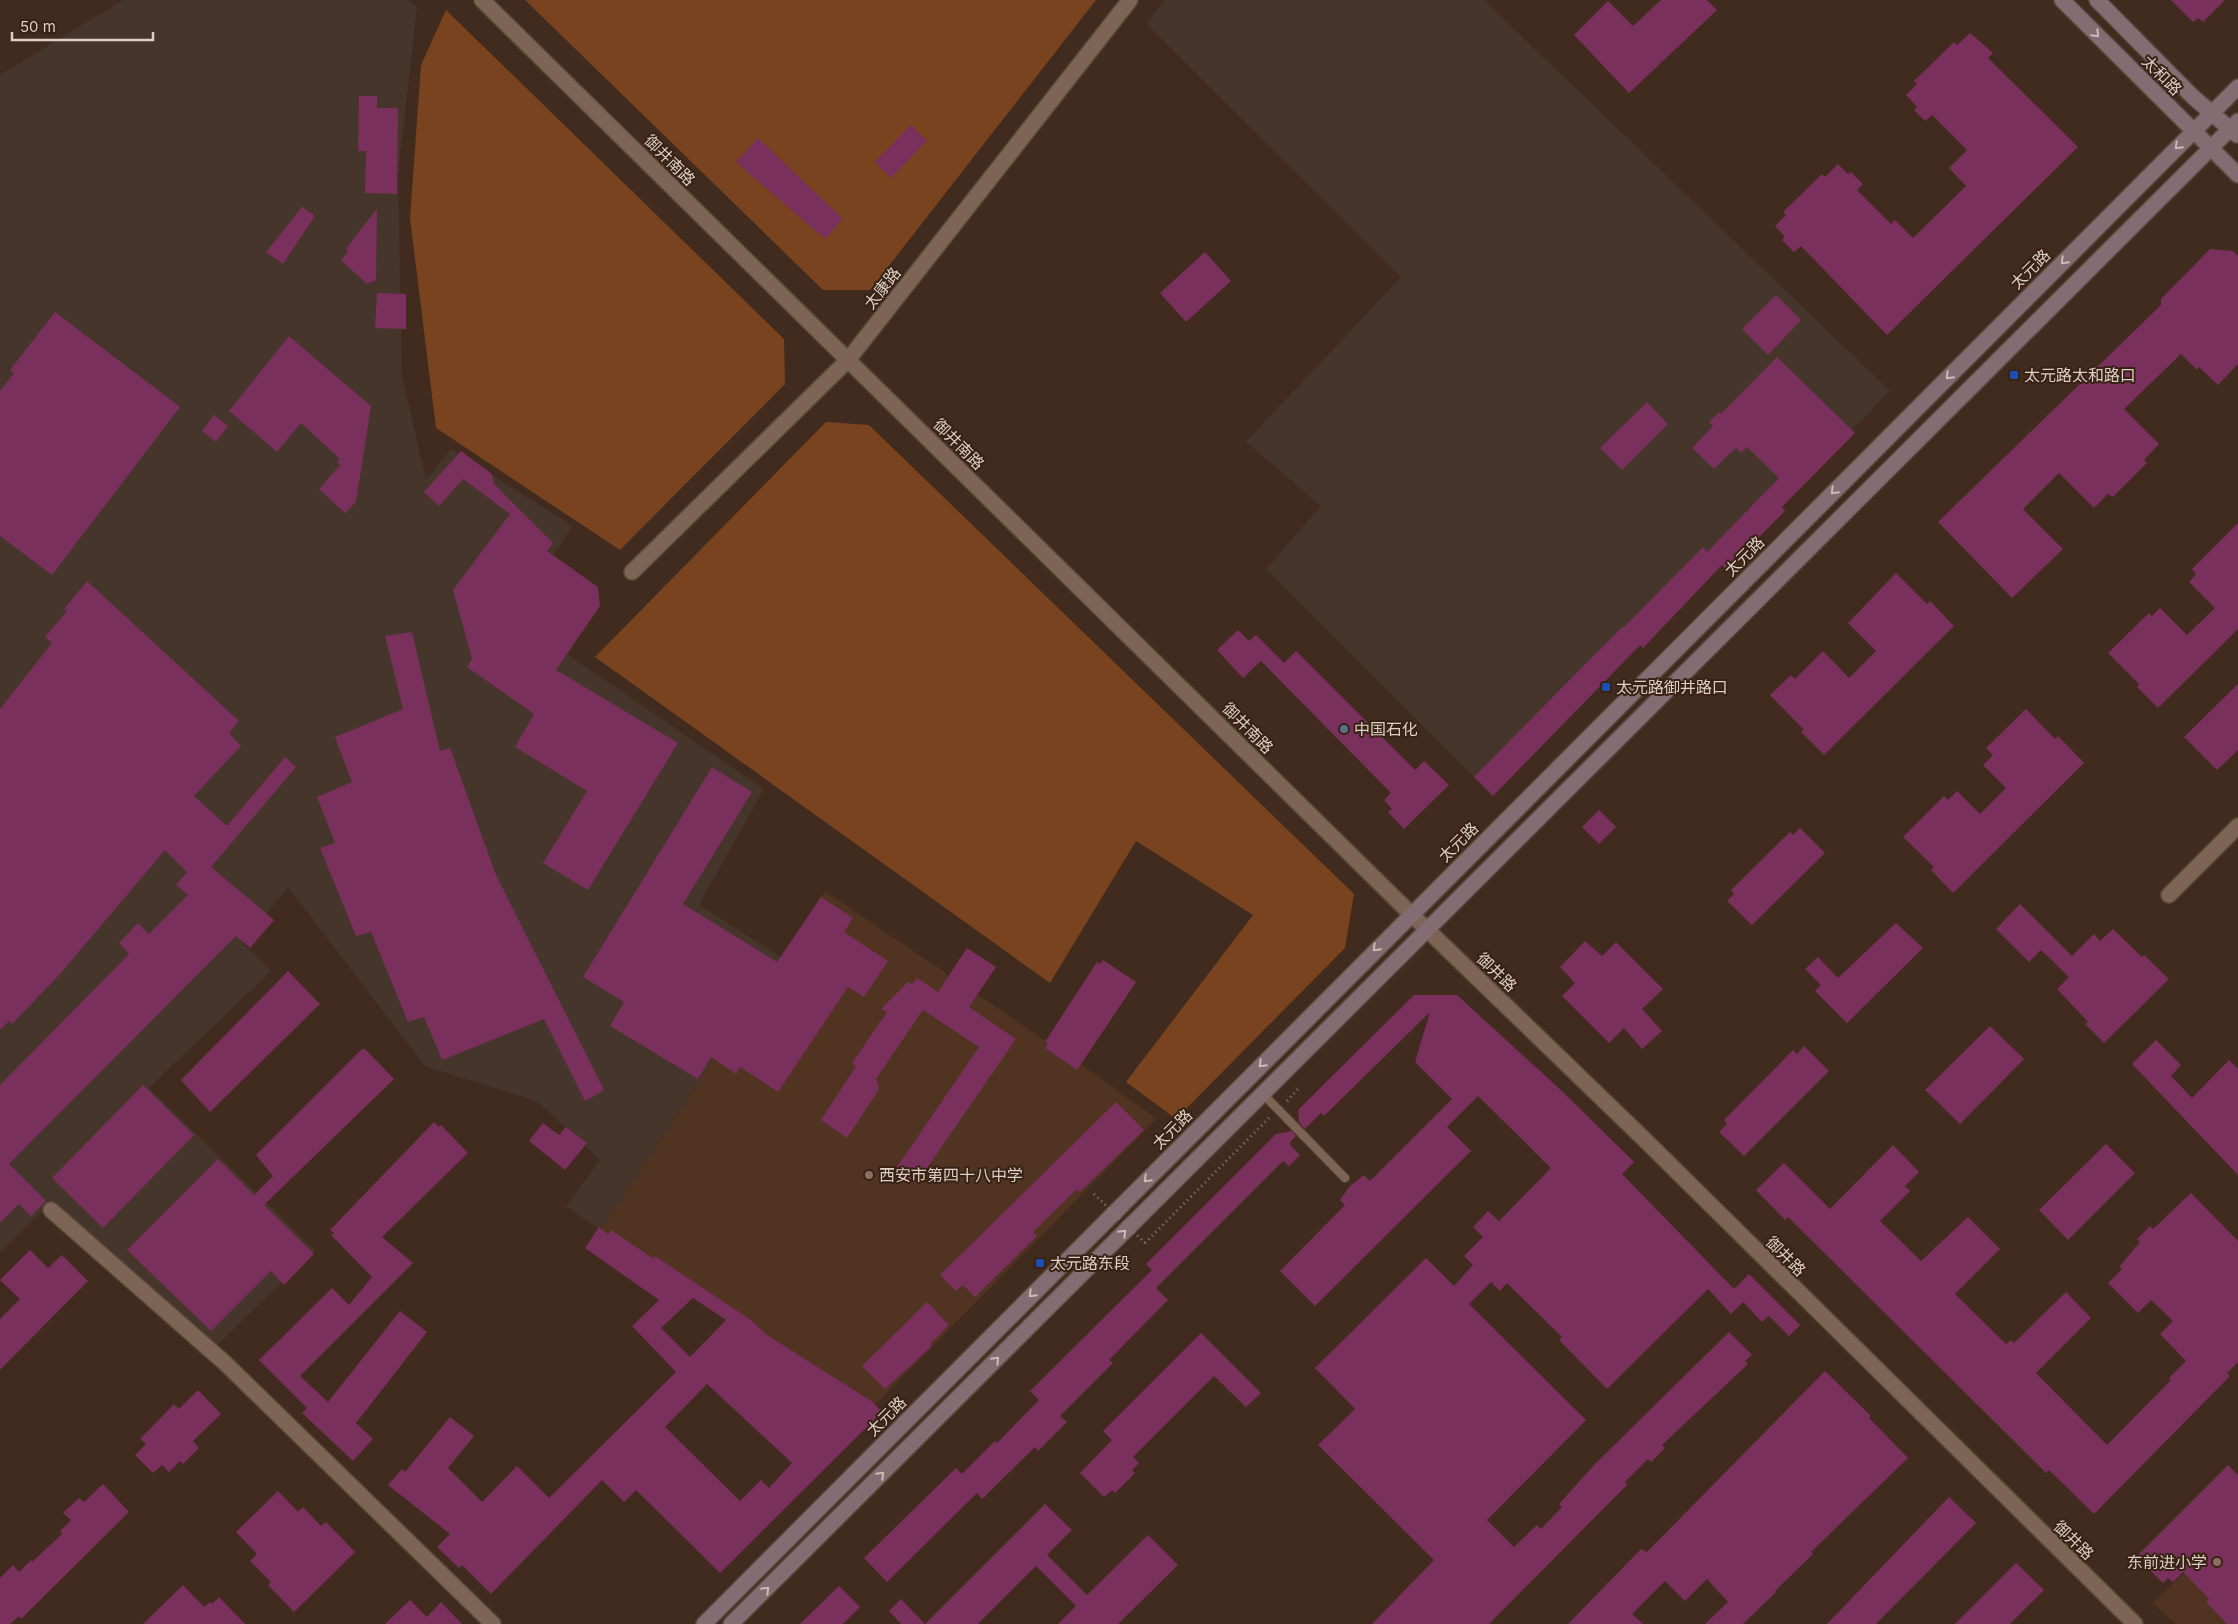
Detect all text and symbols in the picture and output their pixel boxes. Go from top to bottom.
scale bar [12,10,154,42]
text: 50 m [20,17,56,36]
one-way arrow [2091,29,2100,38]
street label: 太和路 [2138,51,2186,99]
street label: 御井南路 [640,130,700,190]
one-way arrow [2175,140,2184,149]
street label: 太元路 [2006,245,2054,293]
one-way arrow [2060,255,2069,264]
street label: 太康路 [859,263,905,313]
place label: 太元路太和路口 [2024,365,2136,385]
marker: 太元路太和路口 [2008,369,2020,381]
one-way arrow [1945,370,1954,379]
street label: 御井南路 [929,414,989,474]
one-way arrow [1831,485,1840,494]
street label: 太元路 [1720,532,1768,580]
place label: 太元路御井路口 [1616,677,1728,697]
marker: 太元路御井路口 [1600,681,1612,693]
street label: 御井南路 [1218,698,1278,758]
place label: 中国石化 [1354,719,1418,739]
marker: 中国石化 [1338,723,1350,735]
street label: 太元路 [1434,818,1482,866]
one-way arrow [1373,943,1382,952]
street label: 御井路 [1473,948,1521,996]
one-way arrow [1259,1058,1268,1067]
street label: 太元路 [1148,1105,1196,1153]
place label: 西安市第四十八中学 [879,1165,1023,1185]
marker: 西安市第四十八中学 [863,1169,875,1181]
one-way arrow [1144,1173,1153,1182]
one-way arrow [1118,1230,1127,1239]
street label: 御井路 [1762,1232,1810,1280]
place label: 太元路东段 [1050,1253,1130,1273]
marker: 太元路东段 [1034,1257,1046,1269]
one-way arrow [1029,1288,1038,1297]
one-way arrow [990,1357,999,1366]
street label: 太元路 [862,1392,910,1440]
one-way arrow [875,1472,884,1481]
street label: 御井路 [2050,1516,2098,1564]
place label: 东前进小学 [2127,1552,2207,1572]
marker: 东前进小学 [2211,1556,2223,1568]
one-way arrow [760,1586,769,1595]

